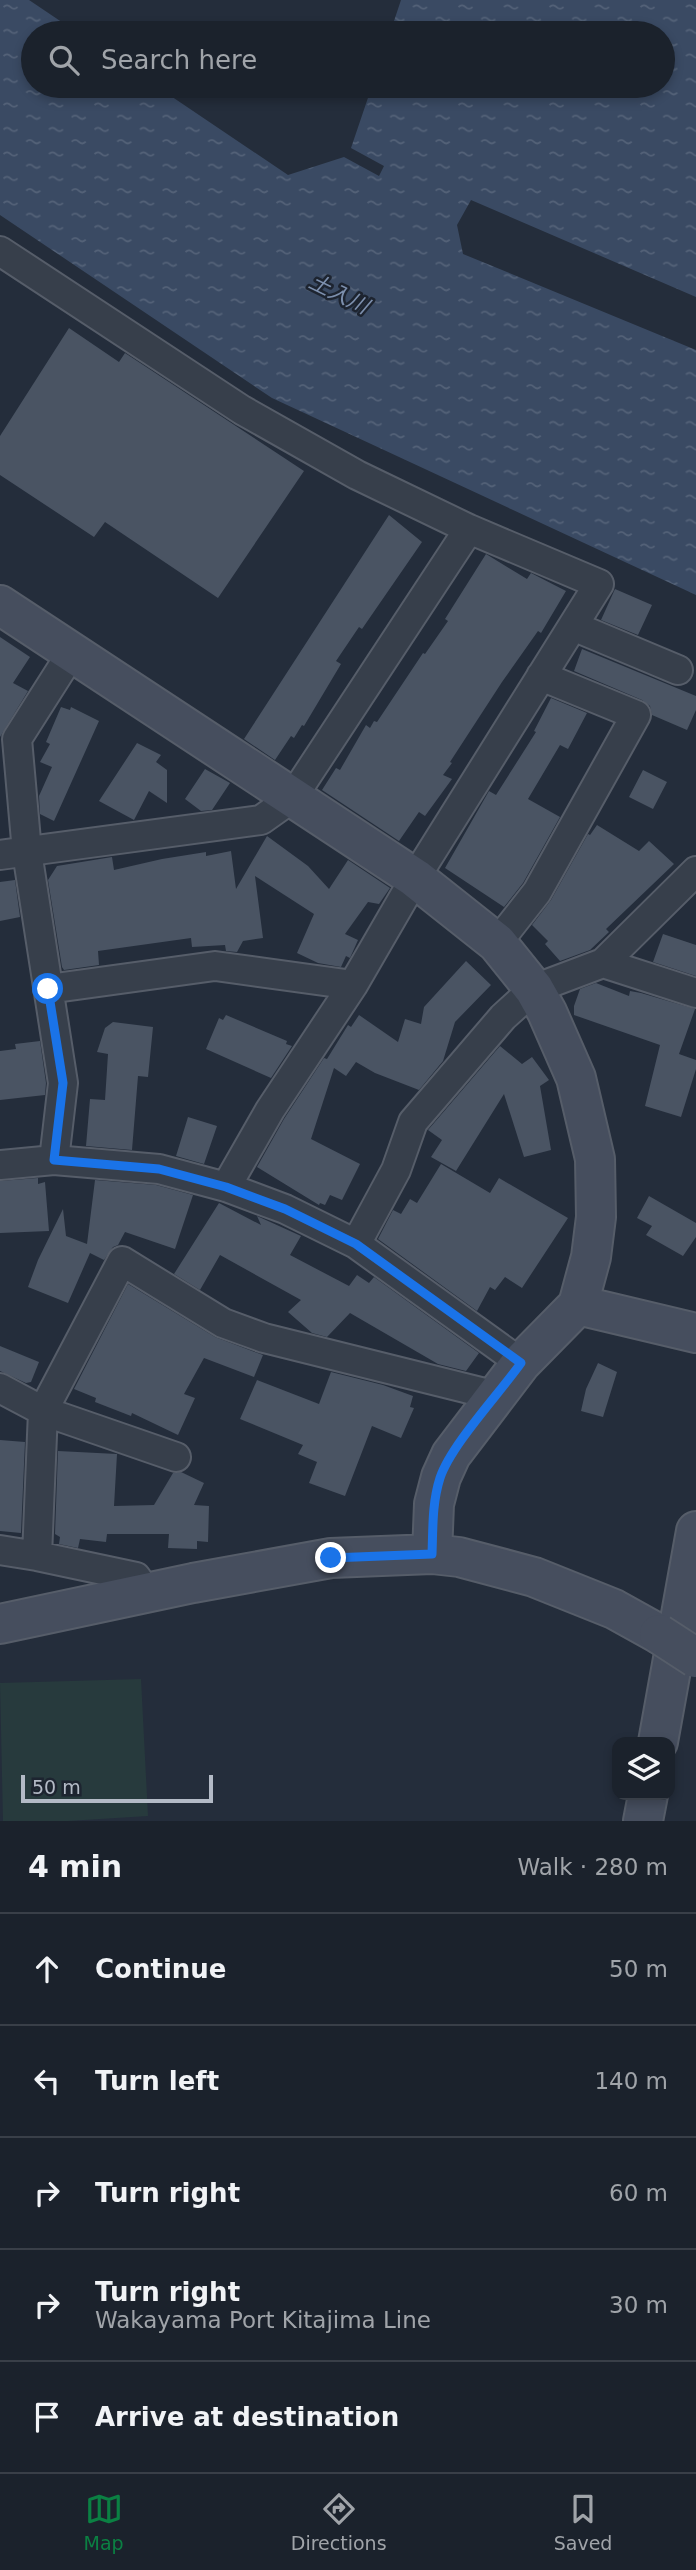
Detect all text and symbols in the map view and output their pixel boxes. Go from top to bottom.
search box [21,21,675,98]
icon: search [45,41,83,79]
text: Search here [101,45,257,75]
water label: 土入川 [305,269,374,319]
route start [32,973,63,1004]
route end [315,1542,346,1573]
map controls [612,1737,675,1800]
button: layers [612,1737,675,1800]
scale bar [21,1772,214,1804]
text: 50 m [32,1776,81,1798]
text: 4 min [28,1849,122,1884]
text: Walk · 280 m [517,1854,668,1880]
icon: ahead [28,1950,66,1988]
text: Continue [95,1954,226,1984]
text: 50 m [609,1956,668,1982]
icon: left [28,2062,66,2100]
text: Turn left [95,2066,219,2096]
text: 140 m [594,2068,668,2094]
icon: right [28,2174,66,2212]
text: Turn right [95,2178,240,2208]
text: 60 m [609,2180,668,2206]
text: Turn right [95,2277,240,2307]
icon: right [28,2286,66,2324]
text: 30 m [609,2292,668,2318]
text: Wakayama Port Kitajima Line [95,2307,431,2333]
icon: arrive [28,2398,66,2436]
text: Arrive at destination [95,2402,399,2432]
tab: Map [84,2490,124,2554]
tab: Directions [291,2490,387,2554]
tab: Saved [554,2490,612,2554]

